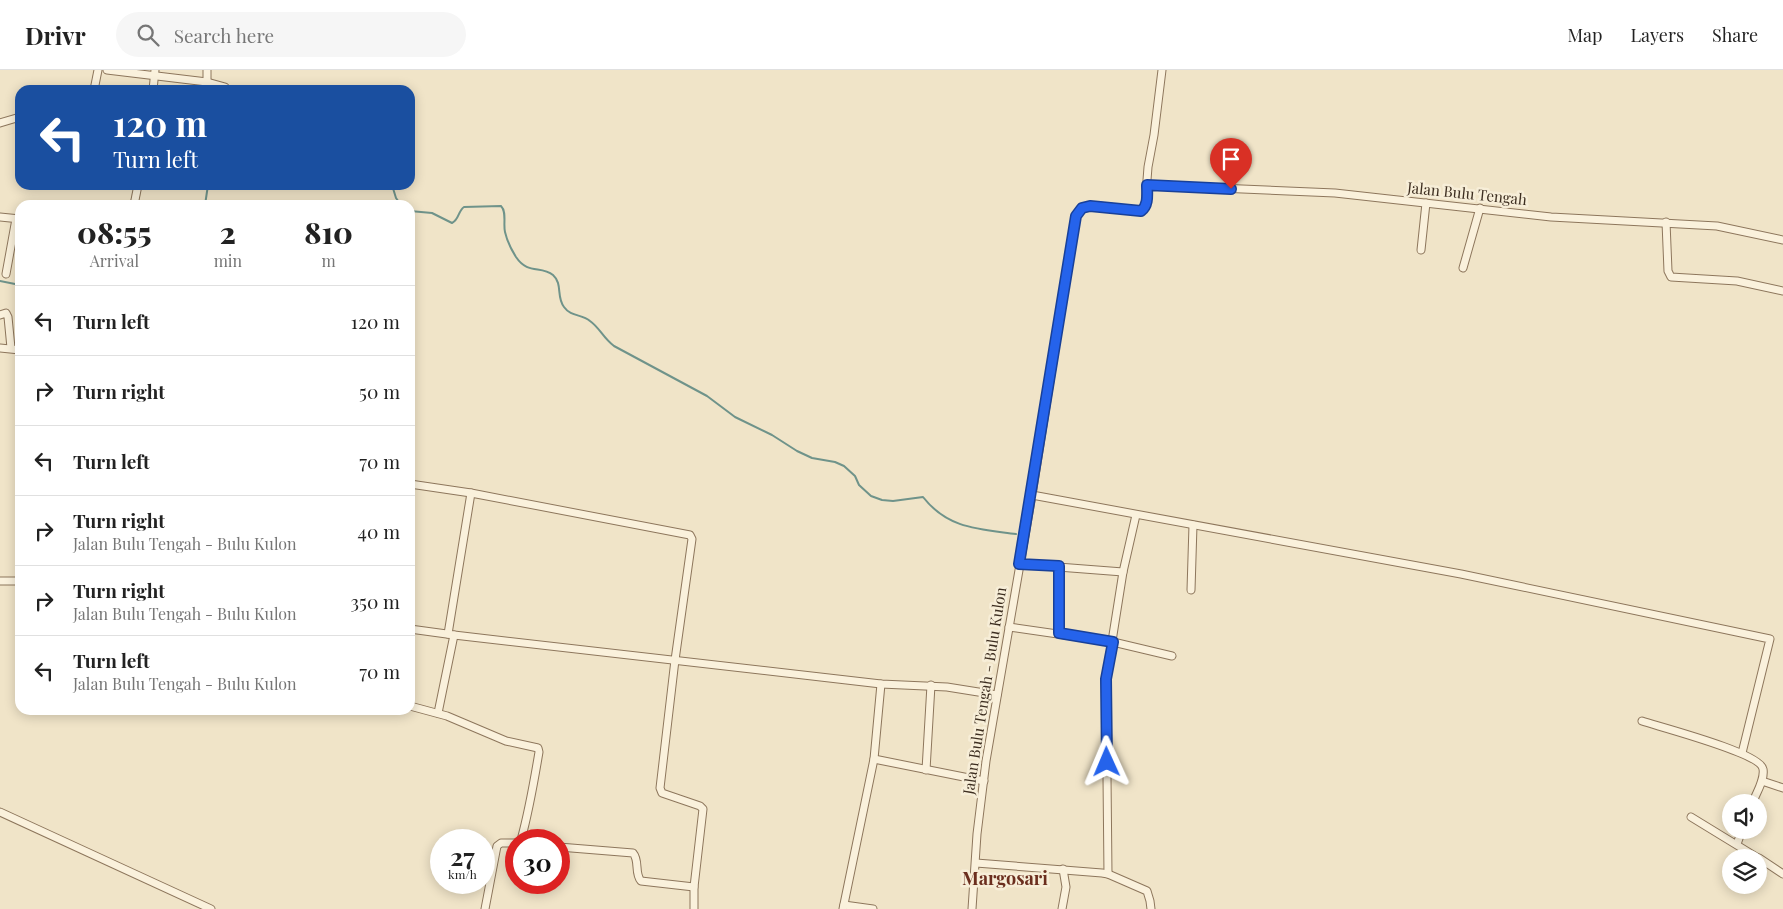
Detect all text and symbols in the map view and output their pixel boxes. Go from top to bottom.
search box [116,12,466,57]
text: Drivr [25,19,86,51]
icon: search [134,21,162,49]
text: Search here [174,22,274,48]
text: Map [1567,23,1602,47]
text: Layers [1630,23,1684,47]
text: Share [1712,23,1758,47]
text: 120 m [113,99,207,146]
icon: left [30,105,95,170]
pin [1210,138,1252,189]
text: Turn left [113,144,198,174]
icon: arrive [1217,145,1245,173]
street label: Jalan Bulu Tengah [1405,177,1528,209]
text: 08:55 [77,212,152,252]
text: 2 [220,212,236,252]
text: 810 [304,212,353,252]
text: Arrival [90,250,139,271]
text: min [214,250,242,271]
text: m [321,250,336,271]
icon: left [30,307,58,335]
text: Turn left [73,308,150,334]
text: 120 m [351,308,400,334]
icon: right [30,377,58,405]
text: Turn right [73,378,165,404]
text: 50 m [359,378,400,404]
icon: left [30,447,58,475]
text: Turn left [73,448,150,474]
text: 70 m [359,448,400,474]
text: Turn right [73,507,165,533]
icon: right [30,517,58,545]
text: 40 m [358,518,400,544]
text: Jalan Bulu Tengah - Bulu Kulon [73,533,297,554]
text: Turn right [73,577,165,603]
street label: Jalan Bulu Tengah - Bulu Kulon [958,586,1010,797]
icon: right [30,587,58,615]
text: 350 m [351,588,400,614]
text: Jalan Bulu Tengah - Bulu Kulon [73,603,297,624]
text: Turn left [73,647,150,673]
icon: left [30,657,58,685]
text: 70 m [359,658,400,684]
text: Jalan Bulu Tengah - Bulu Kulon [73,673,297,694]
position arrow [1080,735,1132,787]
map controls [1722,794,1767,894]
button: sound [1722,794,1767,839]
speed limit sign: 30 [505,829,570,894]
text: 27 [450,839,475,872]
button: layers [1722,849,1767,894]
text: km/h [448,866,477,882]
district label: Margosari [962,866,1048,890]

